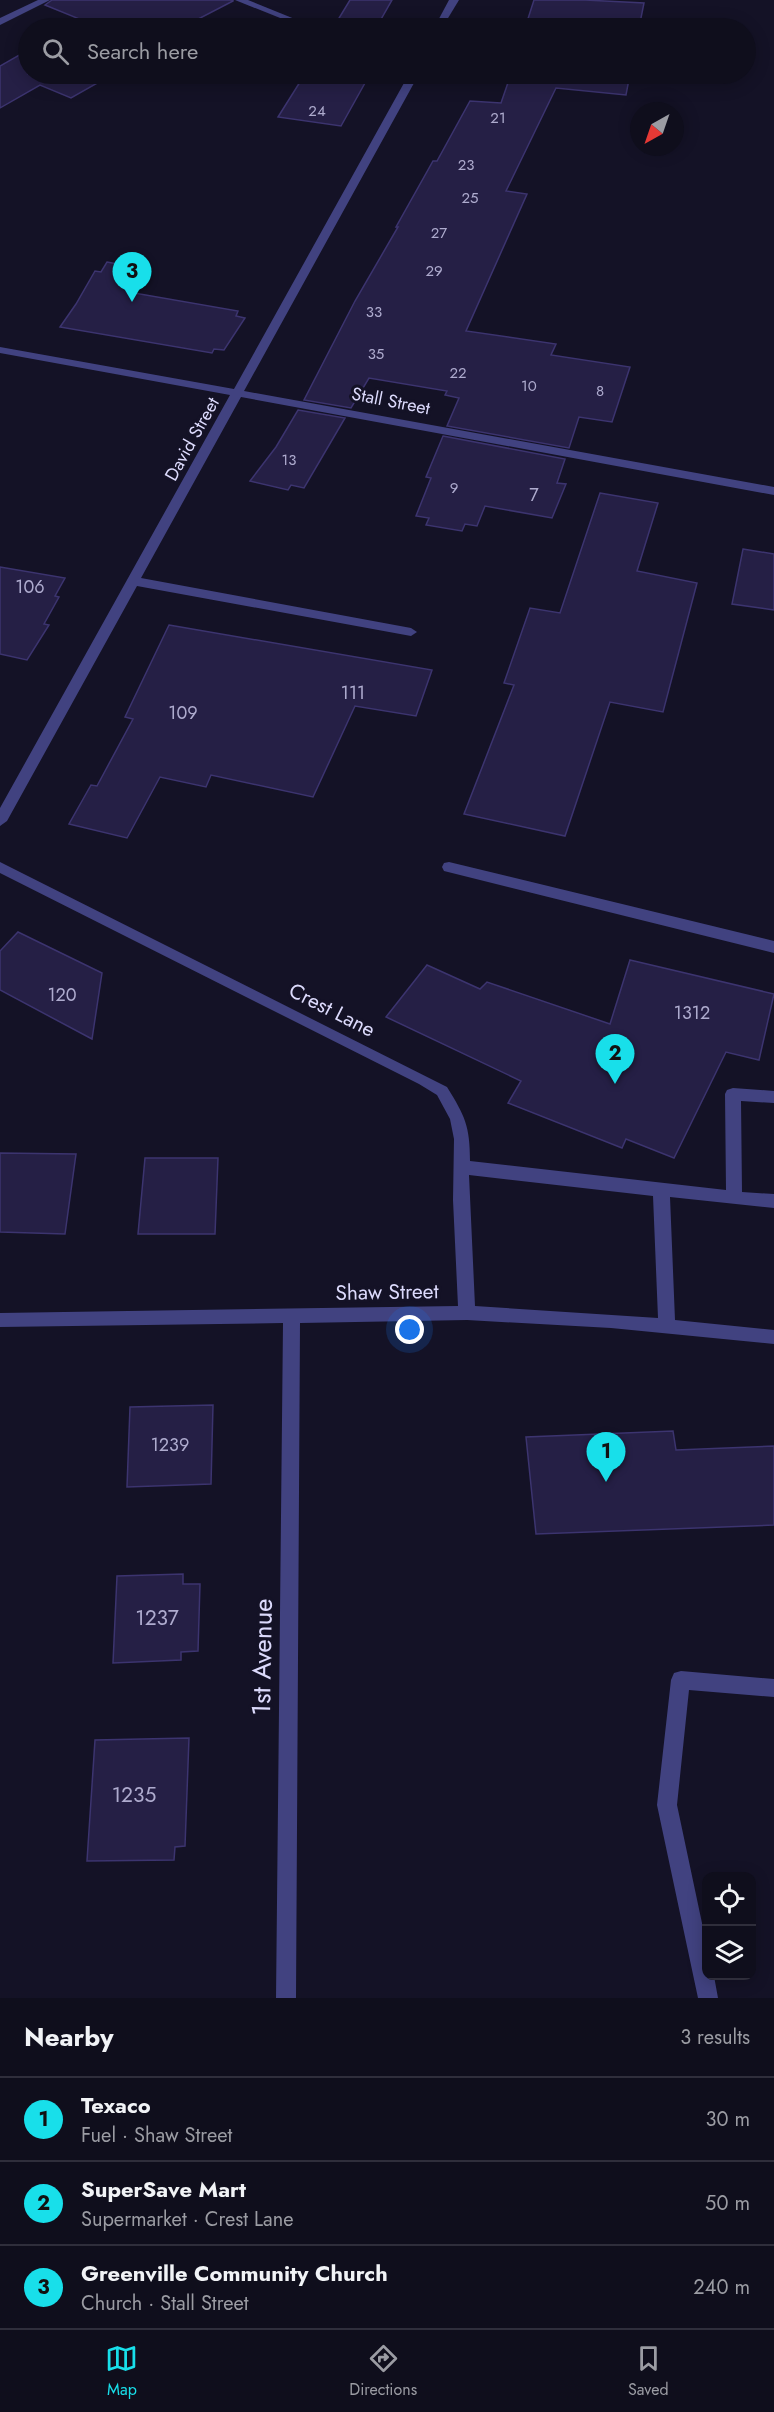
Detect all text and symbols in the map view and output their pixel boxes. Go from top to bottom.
search box [18,18,756,84]
icon: search [39,35,72,68]
text: Search here [87,35,198,67]
house number: 24 [308,100,326,122]
north arrow [630,102,684,156]
house number: 21 [490,107,506,129]
house number: 23 [458,154,474,176]
house number: 25 [462,187,479,209]
house number: 27 [431,222,447,244]
pin: 3 [112,252,152,302]
house number: 29 [425,260,443,282]
house number: 33 [366,301,382,323]
house number: 35 [368,343,384,365]
house number: 22 [449,362,467,384]
house number: 10 [521,375,537,397]
house number: 8 [596,380,604,402]
street label: Stall Street [350,381,433,421]
street label: David Street [158,392,226,486]
house number: 13 [282,449,296,471]
house number: 9 [450,477,458,499]
house number: 7 [529,482,539,508]
house number: 106 [15,574,45,600]
house number: 111 [341,680,365,706]
house number: 109 [168,700,198,726]
street label: Crest Lane [284,975,381,1045]
house number: 120 [47,982,77,1008]
house number: 1312 [674,1000,710,1026]
pin: 2 [596,1034,634,1084]
street label: Shaw Street [335,1276,439,1308]
your location [395,1315,424,1344]
house number: 1239 [151,1432,189,1458]
pin: 1 [586,1432,626,1482]
street label: 1st Avenue [242,1598,282,1716]
house number: 1237 [135,1603,179,1633]
house number: 1235 [112,1780,156,1810]
map controls [702,1872,756,1980]
button: locate [702,1872,756,1926]
button: layers [702,1926,756,1980]
text: Nearby [24,2018,113,2056]
text: 3 results [680,2023,750,2052]
text: Texaco [81,2089,151,2121]
text: 1 [38,2105,49,2134]
text: 30 m [705,2105,750,2134]
text: Fuel · Shaw Street [81,2121,232,2150]
text: SuperSave Mart [81,2173,246,2205]
text: 2 [37,2189,50,2218]
text: 50 m [705,2189,750,2218]
text: Supermarket · Crest Lane [81,2205,294,2234]
text: Greenville Community Church [81,2257,388,2289]
text: 3 [37,2273,50,2302]
text: 240 m [693,2273,750,2302]
text: Church · Stall Street [81,2289,249,2318]
tab: Map [105,2342,138,2401]
tab: Directions [349,2342,417,2401]
tab: Saved [628,2342,669,2401]

